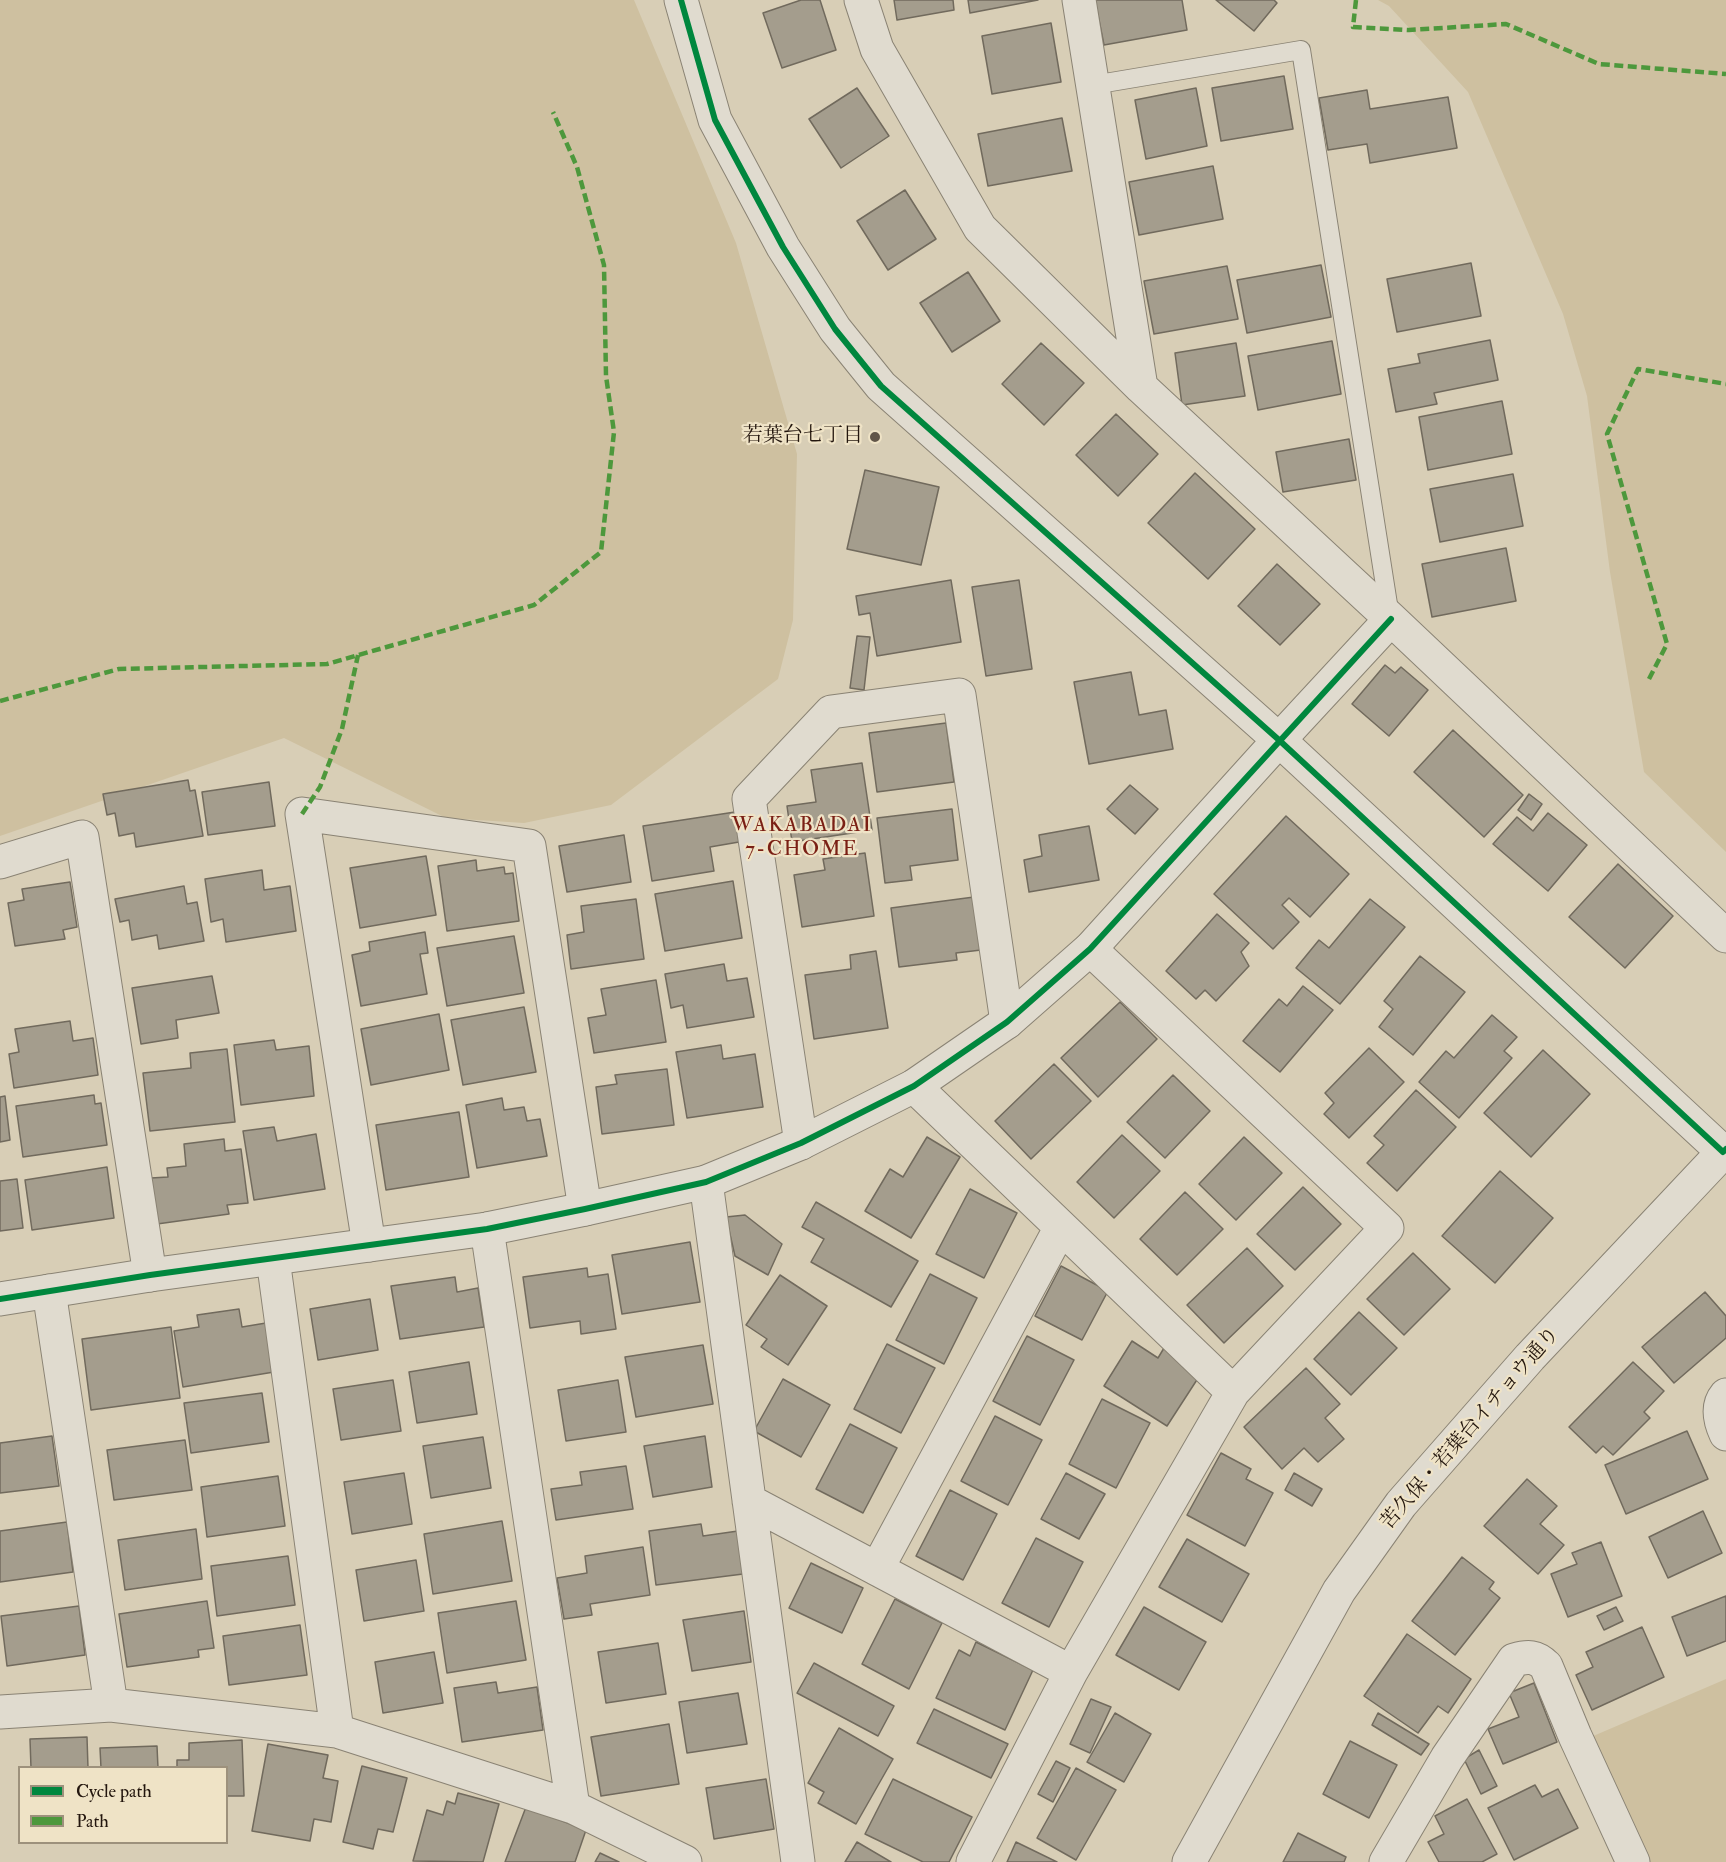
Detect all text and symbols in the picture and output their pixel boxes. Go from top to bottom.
place label: 若葉台七丁目 [743,425,863,449]
marker: 若葉台七丁目 [868,430,882,444]
district label: WAKABADAI 7-CHOME [732,813,872,863]
street label: 苦久保・若葉台イチョウ通り [1377,1323,1565,1535]
legend [18,1766,228,1844]
text: Cycle path [76,1780,152,1803]
text: Path [76,1810,109,1833]

